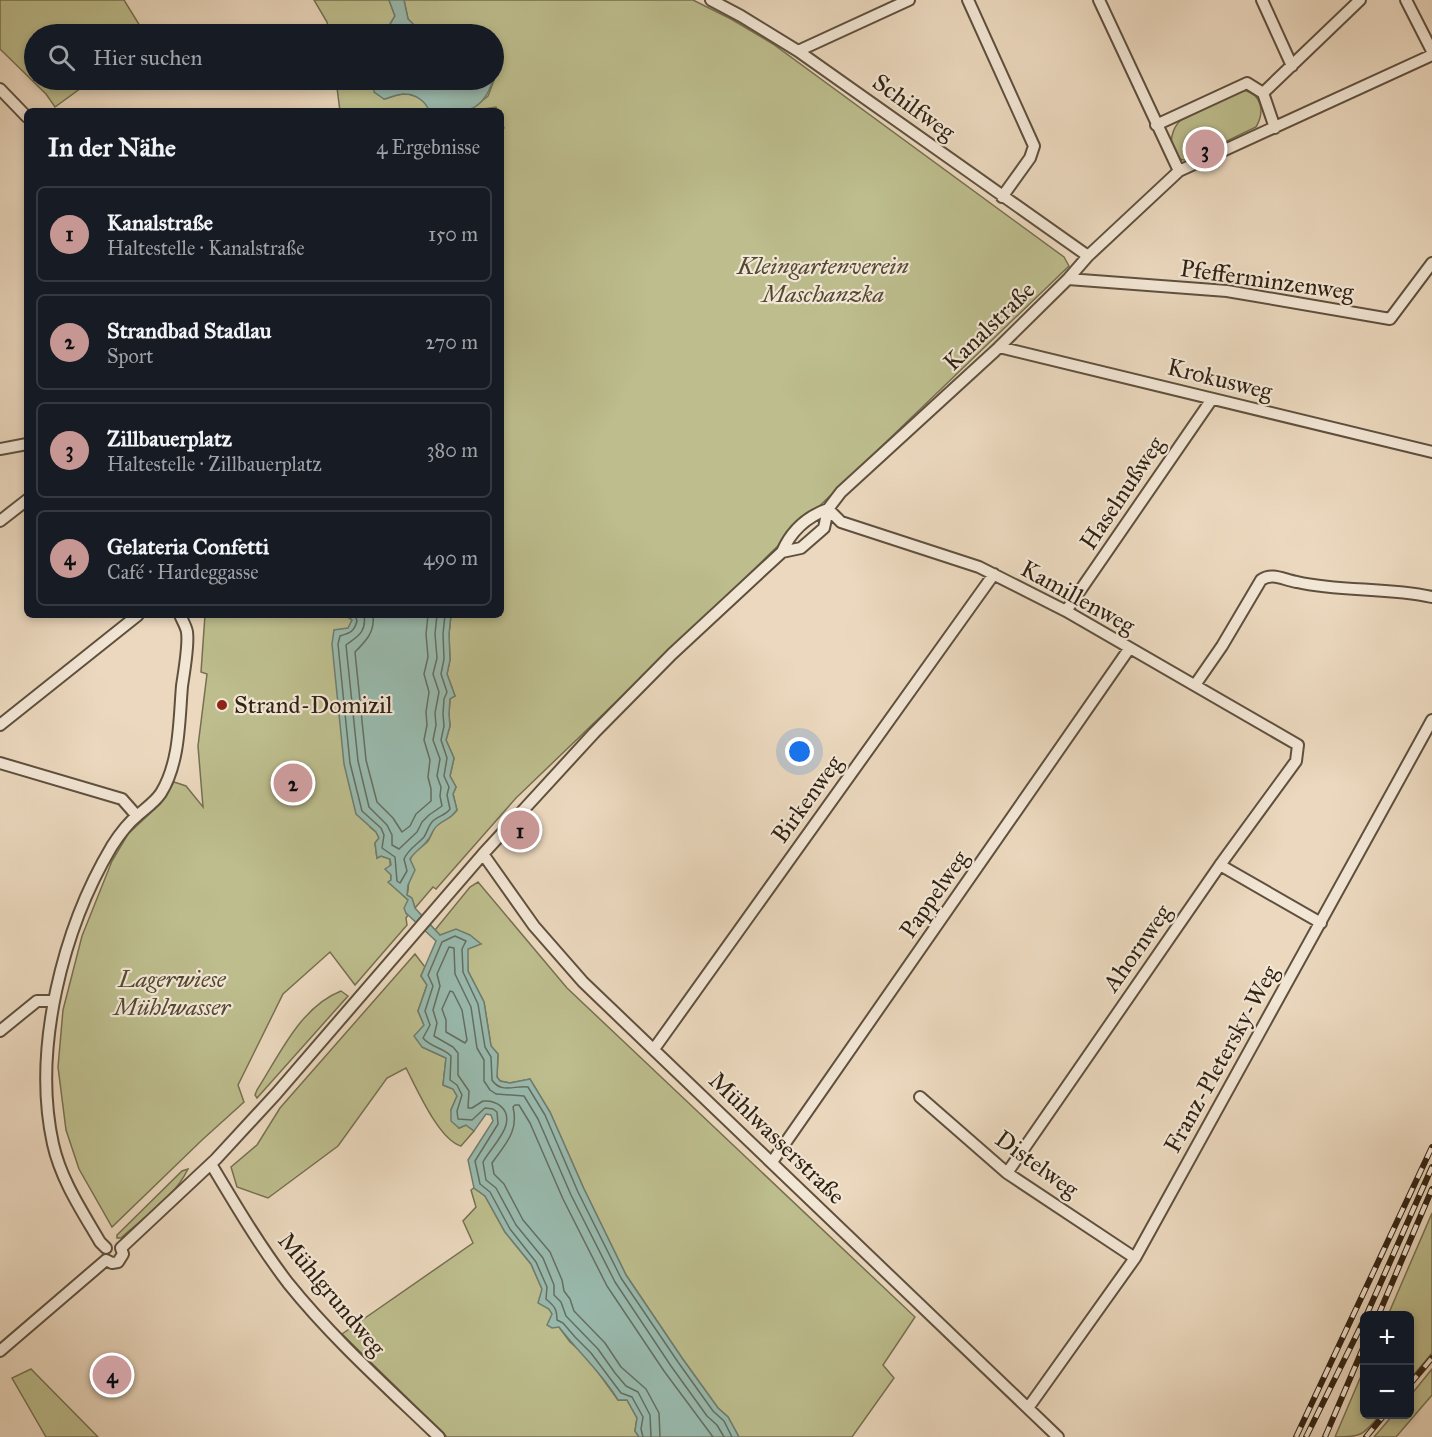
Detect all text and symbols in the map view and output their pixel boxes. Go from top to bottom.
search box [24,24,504,90]
icon: search [45,41,78,74]
text: Hier suchen [93,44,202,71]
street label: Schilfweg [867,67,962,148]
pin: 3 [1186,126,1224,172]
text: In der Nähe [48,131,176,163]
text: 4 Ergebnisse [376,135,480,159]
text: Kanalstraße [107,209,213,236]
text: 1 [66,222,73,246]
text: 150 m [428,222,478,246]
text: Haltestelle · Kanalstraße [107,236,305,260]
park label: Kleingartenverein Maschanzka [736,251,909,309]
street label: Pfefferminzenweg [1178,253,1357,307]
street label: Kanalstraße [937,275,1041,377]
text: Strandbad Stadlau [107,317,271,344]
text: 2 [65,330,74,354]
text: 270 m [425,330,478,354]
text: Sport [107,344,153,368]
street label: Krokusweg [1164,351,1277,407]
text: Zillbauerplatz [107,425,232,452]
street label: Haselnußweg [1073,430,1171,555]
text: 3 [66,438,74,462]
text: 380 m [427,438,478,462]
text: Haltestelle · Zillbauerplatz [107,452,322,476]
text: Gelateria Confetti [107,533,269,560]
text: 4 [64,546,75,570]
text: 490 m [423,546,478,570]
street label: Kamillenweg [1016,553,1141,641]
text: Café · Hardeggasse [107,560,259,584]
place label: Strand-Domizil [234,690,393,720]
marker: Strand-Domizil [215,698,229,712]
your location [785,737,814,766]
street label: Birkenweg [765,748,849,849]
pin: 2 [274,760,312,806]
pin: 1 [500,808,540,852]
street label: Pappelweg [893,844,976,944]
street label: Ahornweg [1095,898,1178,998]
street label: Franz-Pletersky-Weg [1157,959,1285,1158]
park label: Lagerwiese Mühlwasser [112,964,232,1022]
street label: Mühlwasserstraße [703,1065,851,1211]
street label: Distelweg [989,1124,1085,1205]
street label: Mühlgrundweg [272,1226,393,1362]
map controls [1360,1311,1414,1419]
button: + [1360,1311,1414,1365]
pin: 4 [92,1352,132,1398]
button: − [1360,1365,1414,1419]

